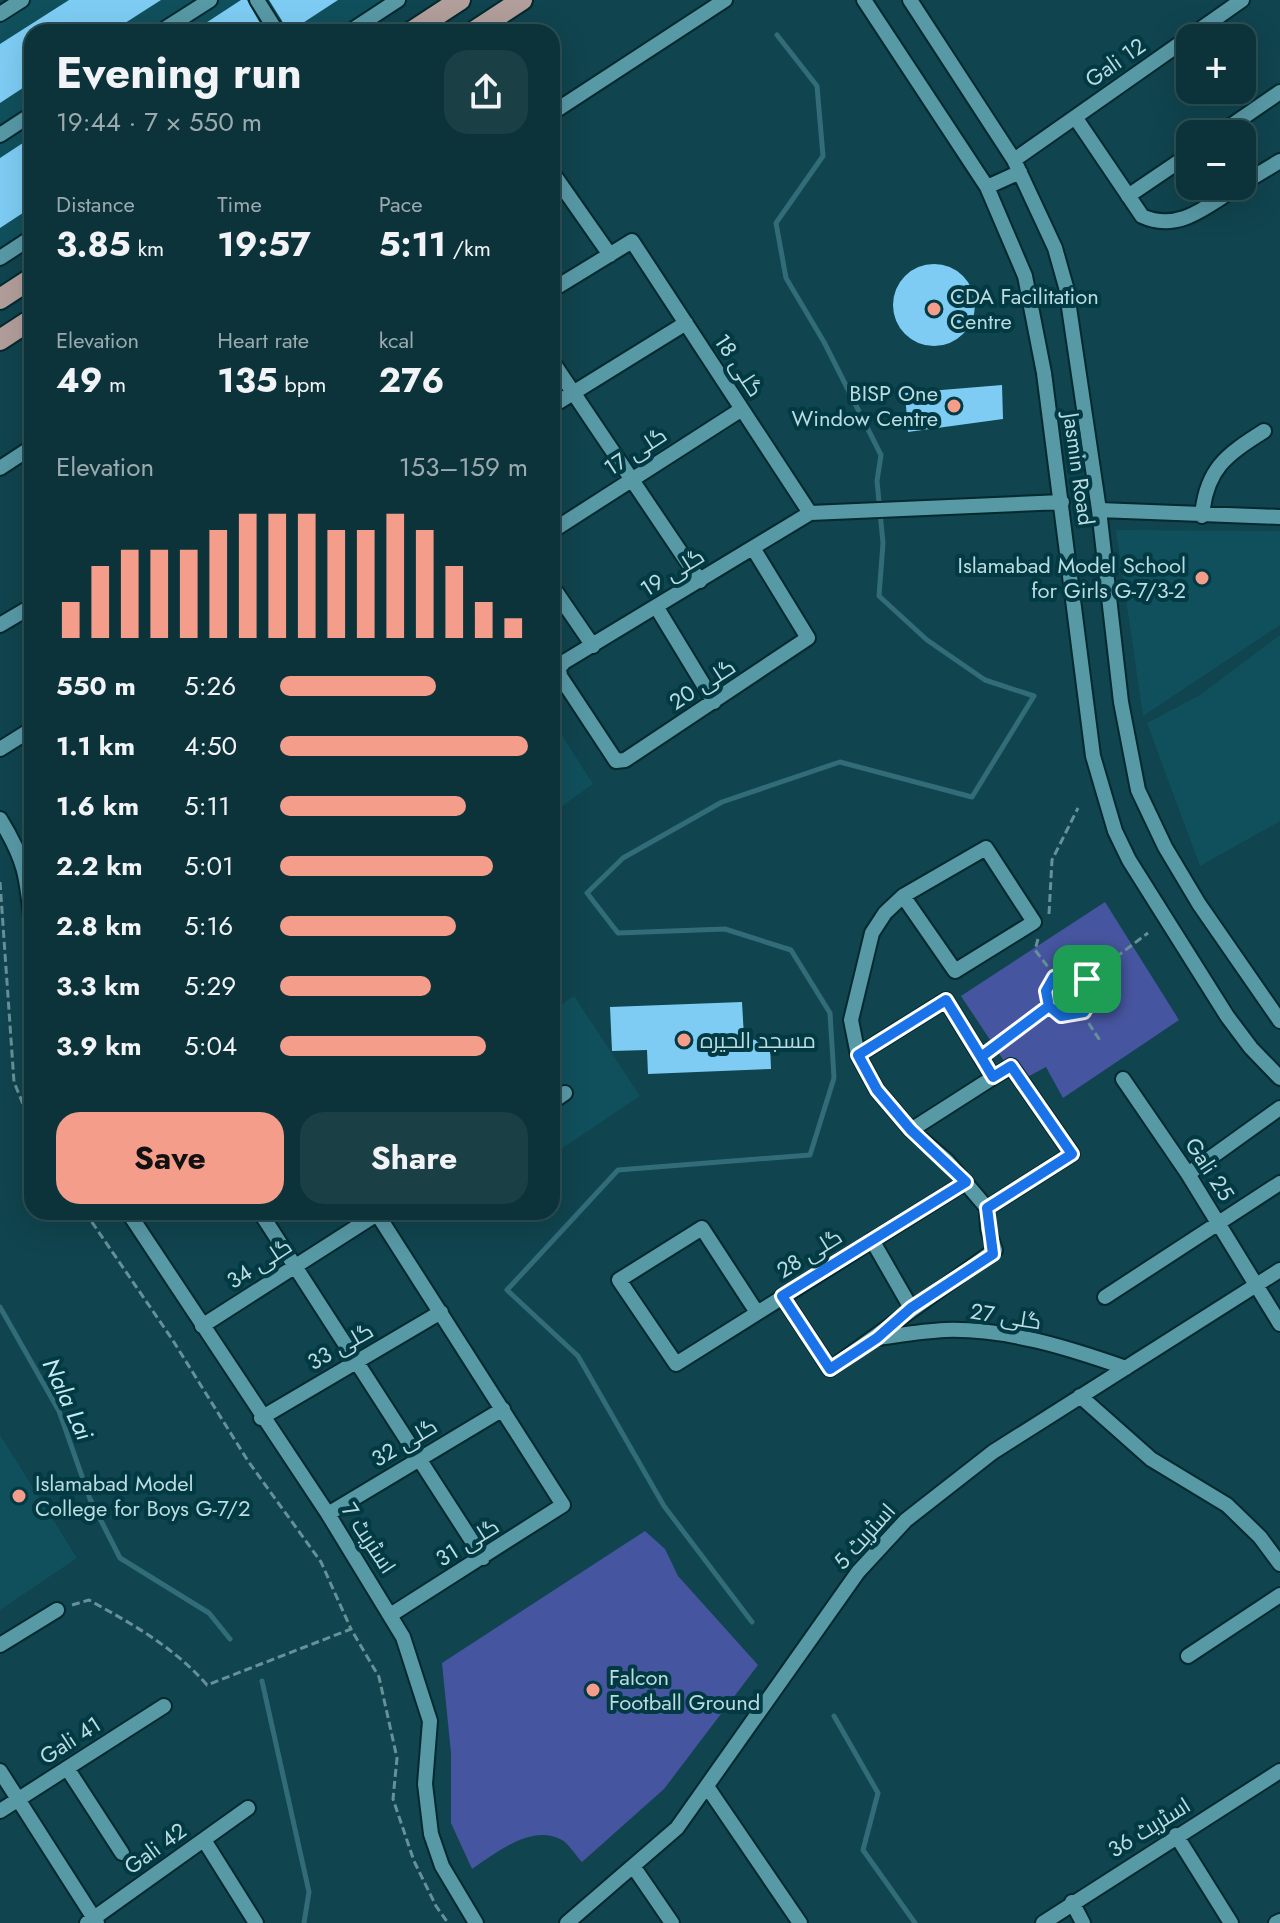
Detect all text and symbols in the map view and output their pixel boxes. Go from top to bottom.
map controls [1176,24,1256,200]
button: + [1176,24,1256,104]
street label: Gali 12 [1078,30,1152,94]
text: Evening run [56,41,302,105]
button: share [444,50,528,134]
text: 19:44 · 7 × 550 m [56,103,262,141]
button: − [1176,120,1256,200]
text: Distance [56,188,135,220]
text: Time [217,188,262,220]
text: Pace [379,188,422,220]
text: 3.85 [56,220,131,269]
text: 19:57 [217,220,311,269]
text: 5:11 [379,220,446,269]
text: km [131,232,164,264]
text: /km [446,232,491,264]
place label: CDA Facilitation Centre [950,280,1099,337]
marker: CDA Facilitation Centre [925,300,943,318]
text: Elevation [56,324,139,356]
text: Heart rate [217,324,309,356]
text: kcal [379,324,414,356]
street label: گلی 18 [707,327,771,403]
text: 49 [56,356,102,405]
text: 135 [217,356,278,405]
text: 276 [379,356,444,405]
text: m [102,368,126,400]
text: bpm [278,368,327,400]
place label: BISP One Window Centre [791,377,938,434]
marker: BISP One Window Centre [945,397,963,415]
street label: Jasmin Road [1055,408,1103,527]
street label: گلی 17 [597,419,673,483]
text: Elevation [56,448,154,486]
text: 153–159 m [399,448,528,486]
street label: گلی 19 [634,540,710,604]
place label: Islamabad Model School for Girls G-7/3-2 [958,549,1186,606]
marker: Islamabad Model School for Girls G-7/3-2 [1193,569,1211,587]
street label: گلی 20 [663,651,741,717]
text: 550 m [56,667,136,705]
text: 5:26 [184,667,236,705]
text: 1.1 km [56,727,135,765]
text: 4:50 [184,727,237,765]
text: 1.6 km [56,787,139,825]
text: 5:11 [184,787,230,825]
text: 2.2 km [56,847,143,885]
text: 5:01 [184,847,234,885]
text: 2.8 km [56,907,142,945]
text: 5:16 [184,907,233,945]
pin [1053,945,1121,1013]
icon: arrive [1065,957,1109,1001]
text: 3.3 km [56,967,140,1005]
text: 5:29 [184,967,236,1005]
place label: مسجد الحیرہ [700,1024,816,1056]
text: 3.9 km [56,1027,142,1065]
text: 5:04 [184,1027,237,1065]
marker: مسجد الحیرہ [675,1031,693,1049]
button: Save [56,1112,284,1204]
button: Share [300,1112,528,1204]
street label: Gali 25 [1178,1131,1242,1207]
street label: گلی 28 [770,1220,848,1286]
street label: گلی 34 [220,1230,298,1296]
street label: گلی 27 [968,1295,1044,1337]
street label: گلی 33 [301,1314,379,1378]
water label: Nala Lai [34,1352,103,1447]
street label: گلی 32 [365,1410,443,1474]
place label: Islamabad Model College for Boys G-7/2 [35,1467,250,1524]
marker: Islamabad Model College for Boys G-7/2 [10,1487,28,1505]
street label: اسٹریٹ 7 [334,1496,404,1580]
street label: اسٹریٹ 5 [825,1496,903,1576]
street label: گلی 31 [429,1510,505,1574]
place label: Falcon Football Ground [609,1661,760,1718]
marker: Falcon Football Ground [584,1681,602,1699]
street label: Gali 41 [33,1708,107,1772]
street label: اسٹریٹ 36 [1101,1789,1197,1865]
street label: Gali 42 [117,1814,193,1882]

